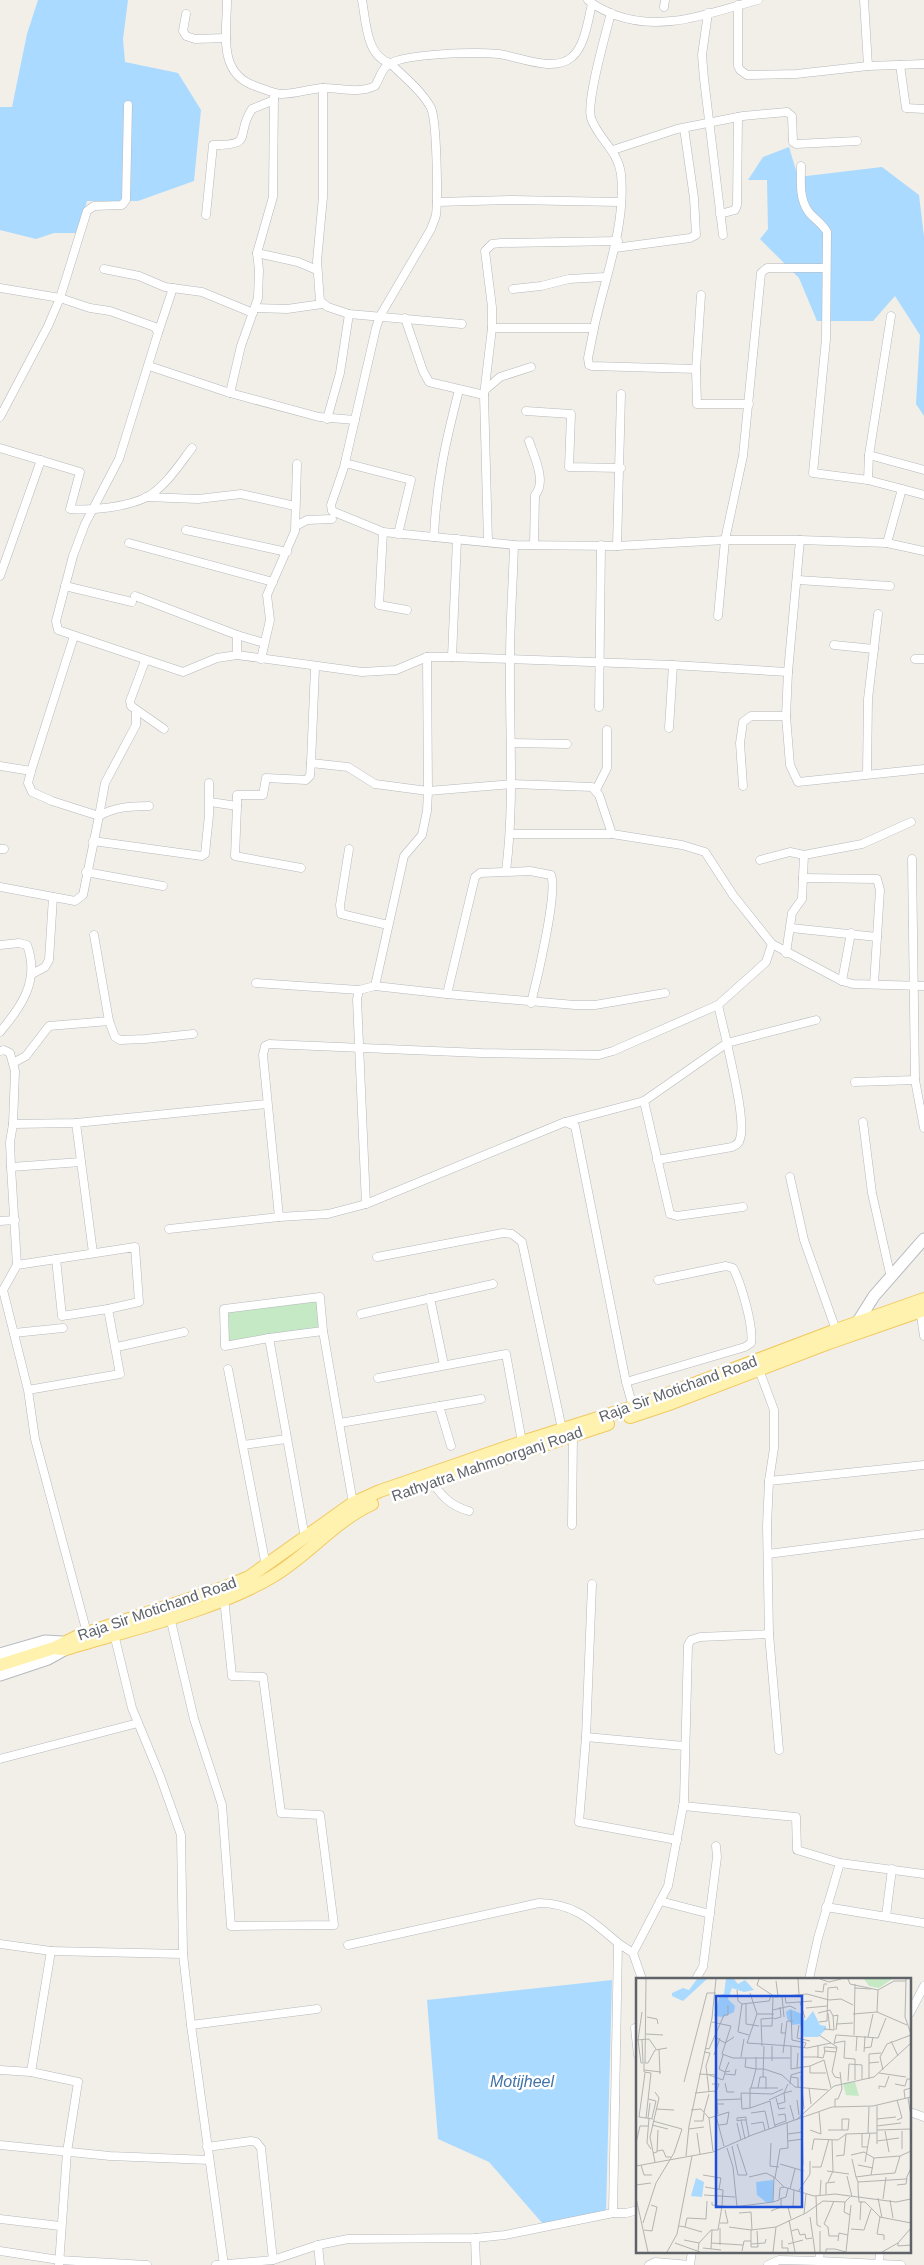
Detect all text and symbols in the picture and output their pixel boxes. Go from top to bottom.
street label: Raja Sir Motichand Road [597,1352,759,1425]
street label: Rathyatra Mahmoorganj Road [389,1423,585,1504]
street label: Raja Sir Motichand Road [75,1573,238,1644]
inset map [636,1978,912,2252]
water label: Motijheel [490,2073,554,2090]

